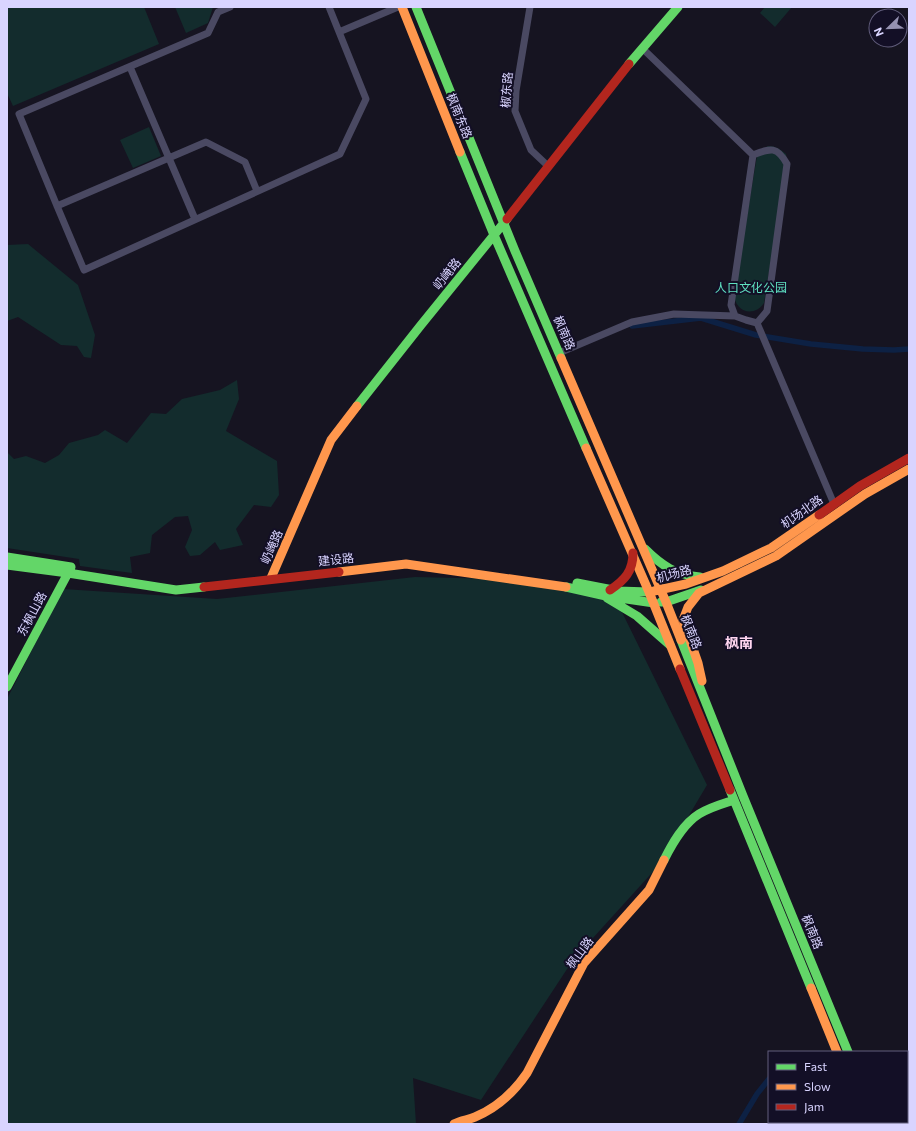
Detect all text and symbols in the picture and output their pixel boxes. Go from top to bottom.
north arrow [868,8,908,48]
text: N [871,26,886,38]
street label: 椒东路 [498,71,514,108]
street label: 枫南东路 [444,91,475,141]
street label: 屷崦路 [429,255,463,292]
park label: 人口文化公园 [715,280,787,294]
street label: 枫南路 [551,313,578,352]
street label: 机场北路 [778,492,825,531]
street label: 屷崦路 [257,527,285,566]
street label: 建设路 [317,550,355,568]
street label: 机场路 [655,562,693,584]
street label: 东枫山路 [14,589,49,638]
street label: 枫南路 [679,612,705,651]
district label: 枫南 [725,634,753,651]
street label: 枫南路 [800,912,826,951]
street label: 枫山路 [563,934,596,971]
legend [768,1051,908,1123]
text: Fast [804,1059,827,1073]
text: Slow [804,1079,831,1093]
text: Jam [804,1099,824,1114]

